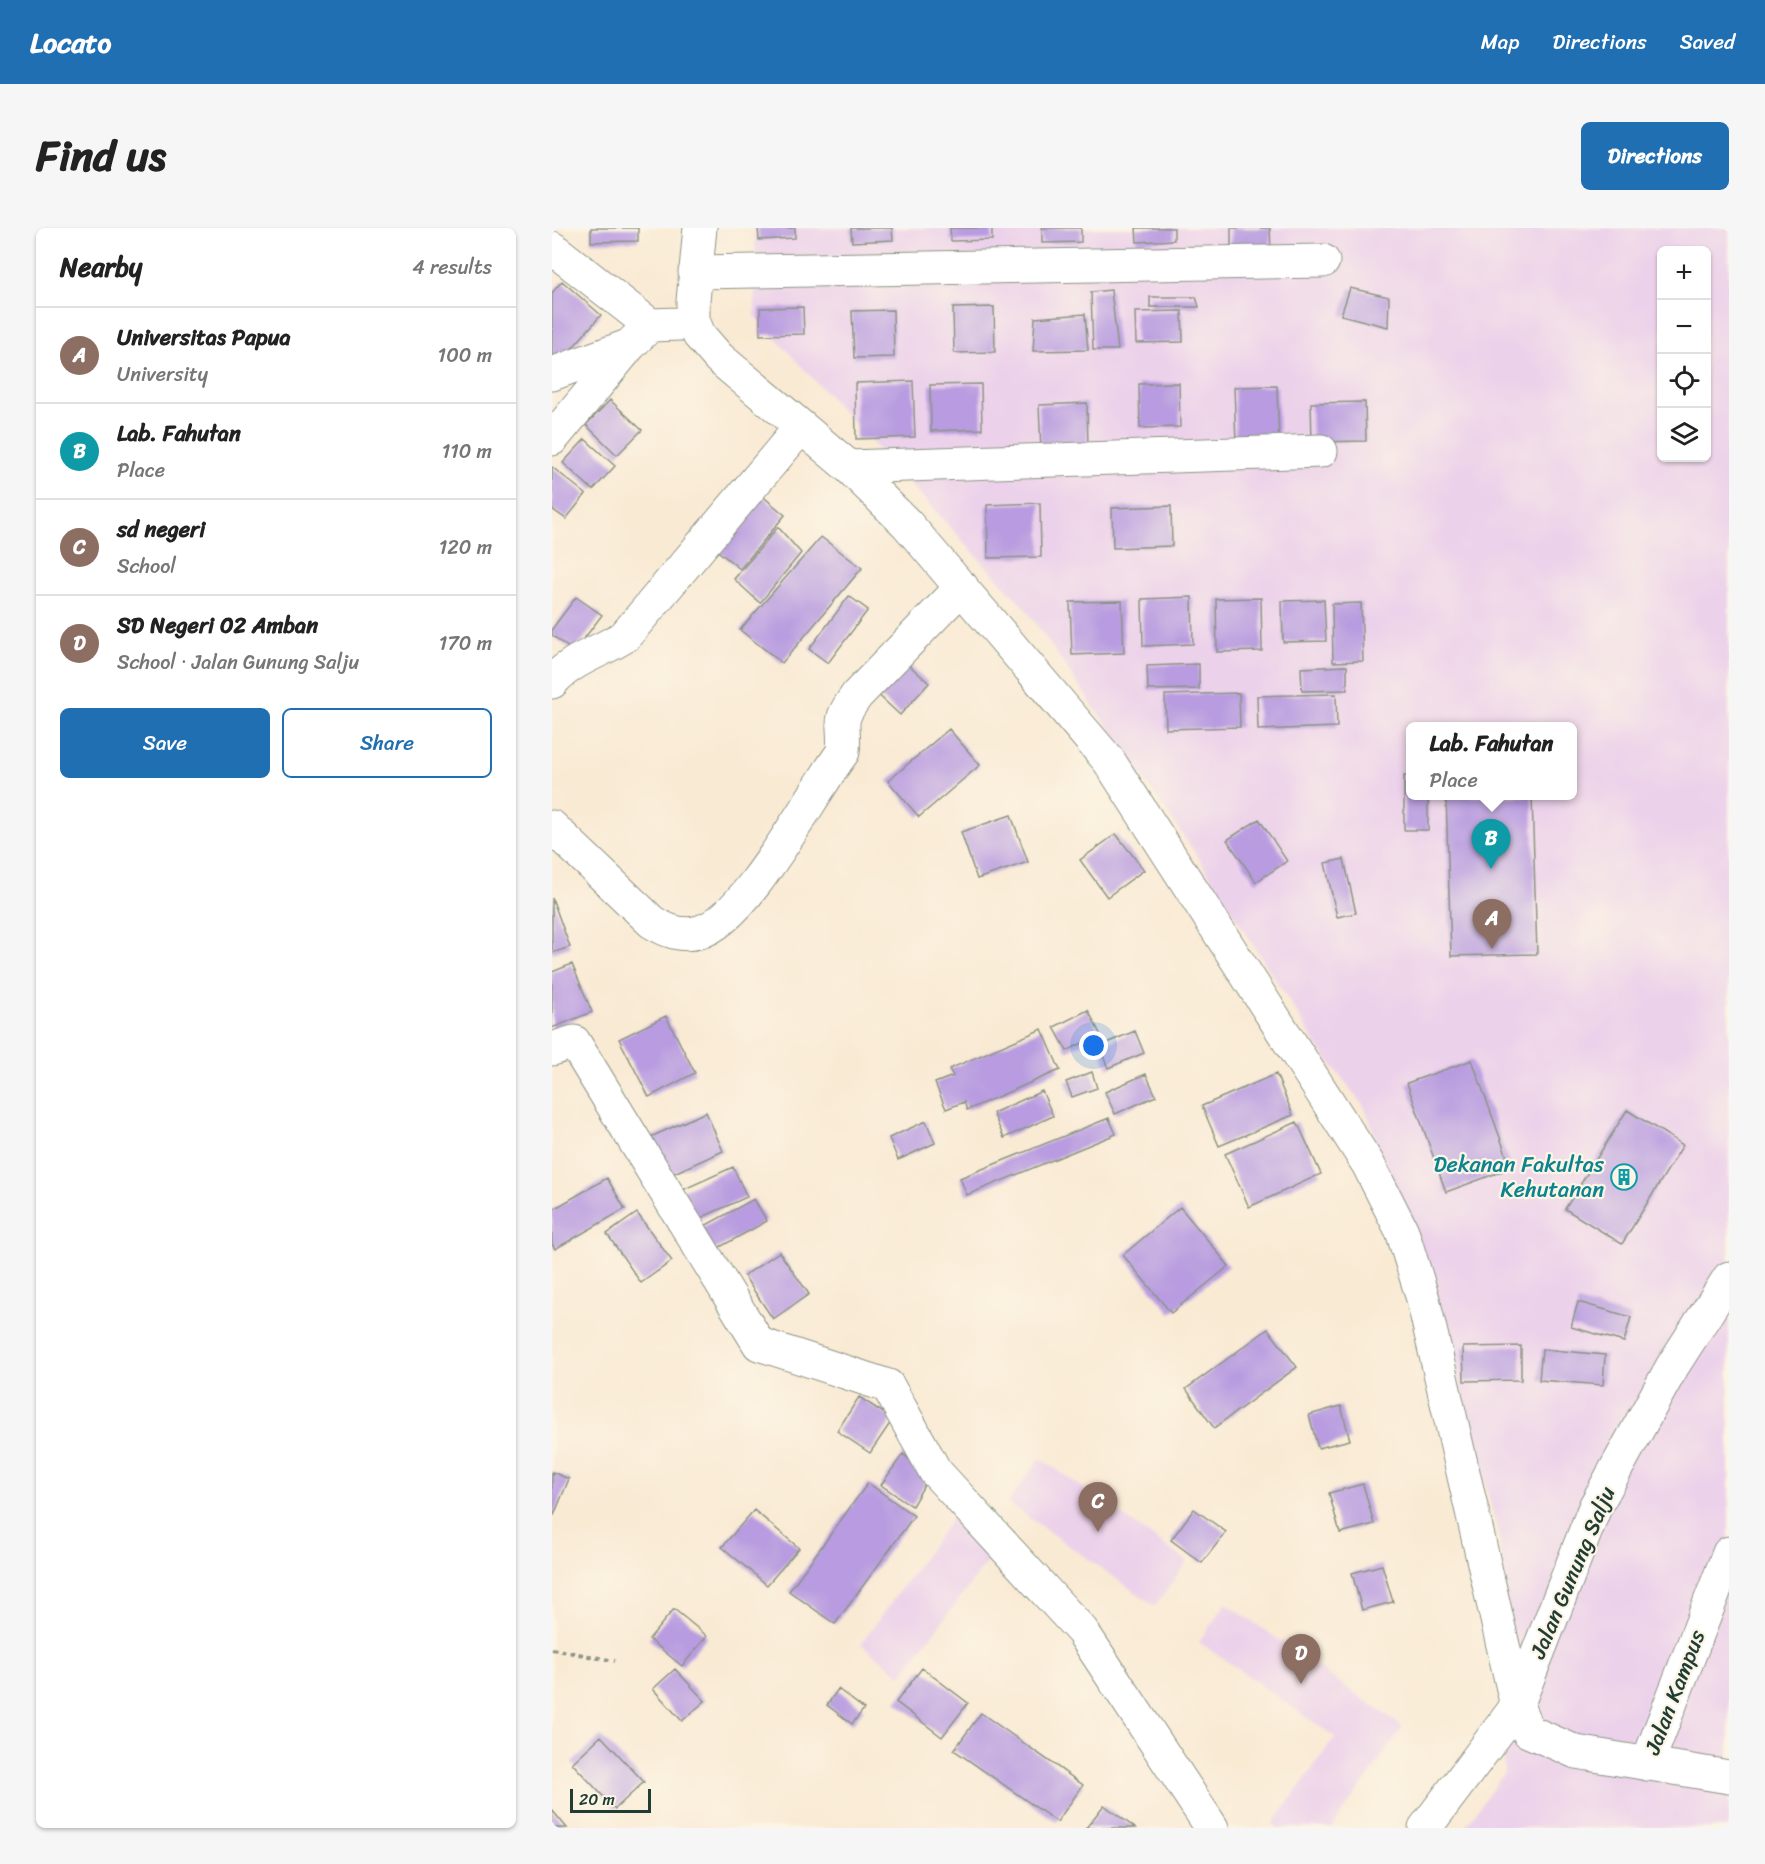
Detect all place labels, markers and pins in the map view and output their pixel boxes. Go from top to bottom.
pin: B [1472,820,1510,869]
pin: A [1472,900,1512,949]
place label: Dekanan Fakultas Kehutanan [1433,1145,1605,1209]
building icon: Dekanan Fakultas Kehutanan [1609,1162,1639,1192]
pin: C [1078,1482,1118,1532]
pin: D [1282,1634,1320,1684]

